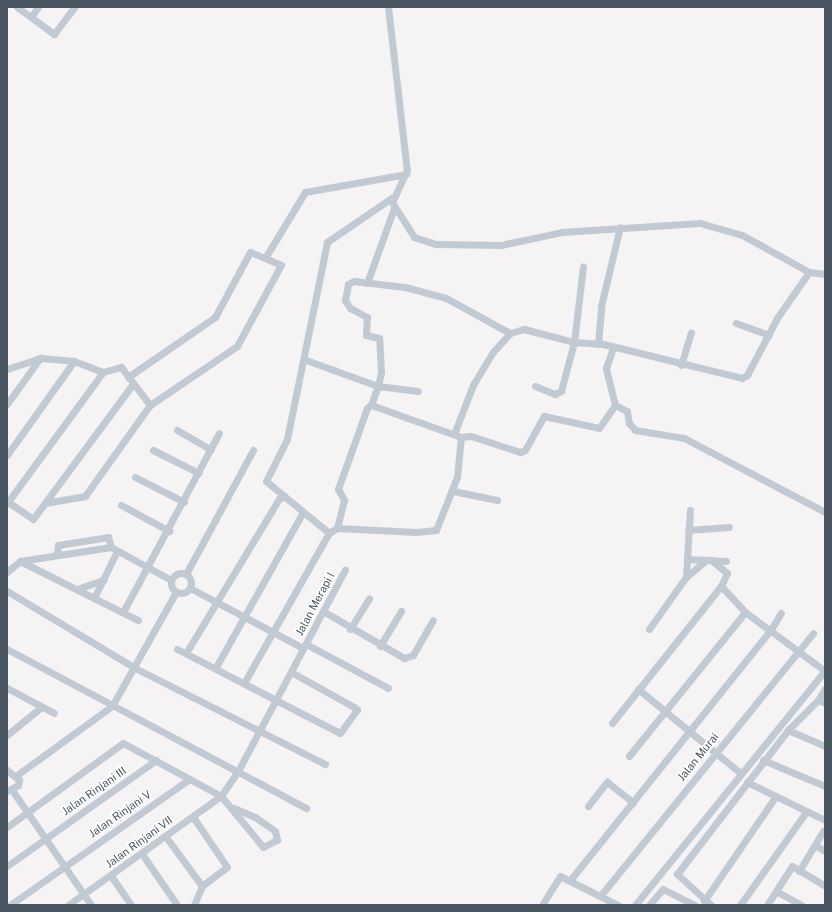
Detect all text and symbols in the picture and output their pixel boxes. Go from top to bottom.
street label: Jalan Merapi I [293,570,337,638]
street label: Jalan Murai [675,730,721,784]
street label: Jalan Rinjani III [59,764,129,818]
street label: Jalan Rinjani V [86,788,154,840]
street label: Jalan Rinjani VII [103,813,175,871]

